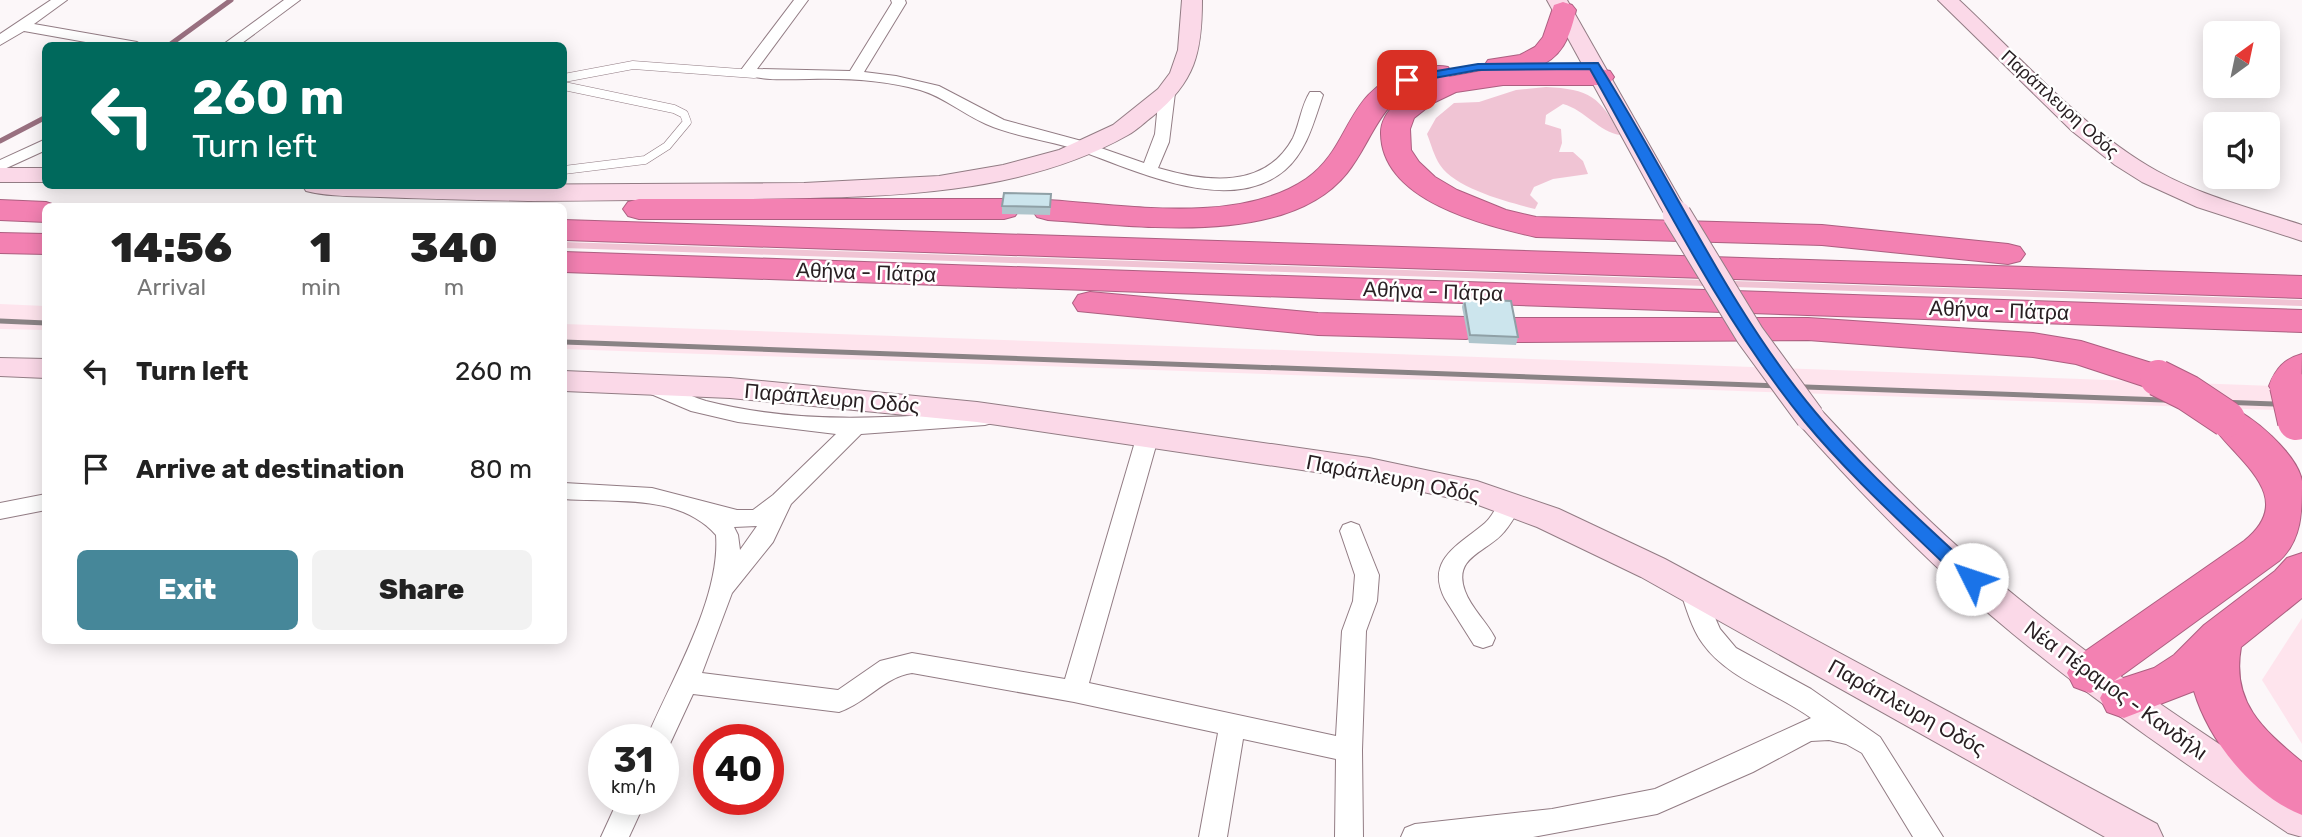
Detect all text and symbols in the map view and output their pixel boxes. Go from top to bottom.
north arrow [2203,21,2280,98]
map controls [2203,21,2280,189]
street label: Παράπλευρη Οδός [1997,45,2124,163]
pin [1377,50,1437,110]
icon: arrive [1388,61,1426,99]
text: 260 m [192,68,344,126]
icon: left [77,70,168,161]
button: sound [2203,112,2280,189]
text: Turn left [192,127,317,165]
text: 14:56 [111,223,232,273]
text: 1 [310,223,332,273]
text: 340 [410,223,498,273]
street label: Αθήνα - Πάτρα [796,257,936,287]
text: Arrival [137,273,206,301]
text: min [301,273,341,301]
text: m [444,273,464,301]
street label: Αθήνα - Πάτρα [1363,276,1503,306]
street label: Αθήνα - Πάτρα [1929,295,2069,325]
icon: left [77,352,115,390]
text: Turn left [136,356,248,387]
text: 260 m [455,356,532,387]
street label: Παράπλευρη Οδός [743,378,921,418]
street label: Παράπλευρη Οδός [1304,449,1482,507]
icon: arrive [77,450,115,488]
text: Arrive at destination [136,454,404,485]
text: 80 m [469,454,532,485]
position arrow [1935,542,2009,616]
button: Exit [77,550,298,630]
button: Share [312,550,532,630]
street label: Νέα Πέραμος - Κανδήλι [2020,615,2212,765]
street label: Παράπλευρη Οδός [1824,653,1990,761]
speed limit sign: 40 [693,724,784,815]
text: 31 [614,739,653,781]
text: km/h [611,776,656,798]

